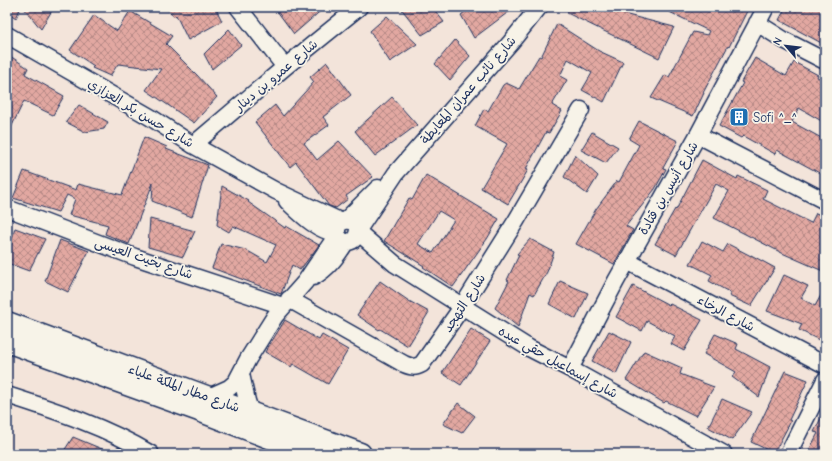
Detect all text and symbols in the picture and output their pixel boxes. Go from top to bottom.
north arrow [766,26,806,66]
street label: شارع نائب عمران المعايطة [417,33,520,148]
text: N [770,35,785,48]
street label: شارع عمرو بن دينار [231,36,322,116]
street label: شارع حسن بكر العزازي [85,76,196,152]
building icon: Sofi ^_^ [728,106,750,128]
place label: Sofi ^_^ [753,110,797,125]
street label: شارع أنيس بن قتادة [635,139,703,238]
street label: شارع بخيت العيسى [92,234,195,284]
street label: شارع التهجد [440,271,490,336]
street label: شارع الرخاء [694,292,757,336]
street label: شارع إسماعيل حقي عبده [494,323,620,405]
street label: شارع مطار الملكة علياء [126,361,242,417]

